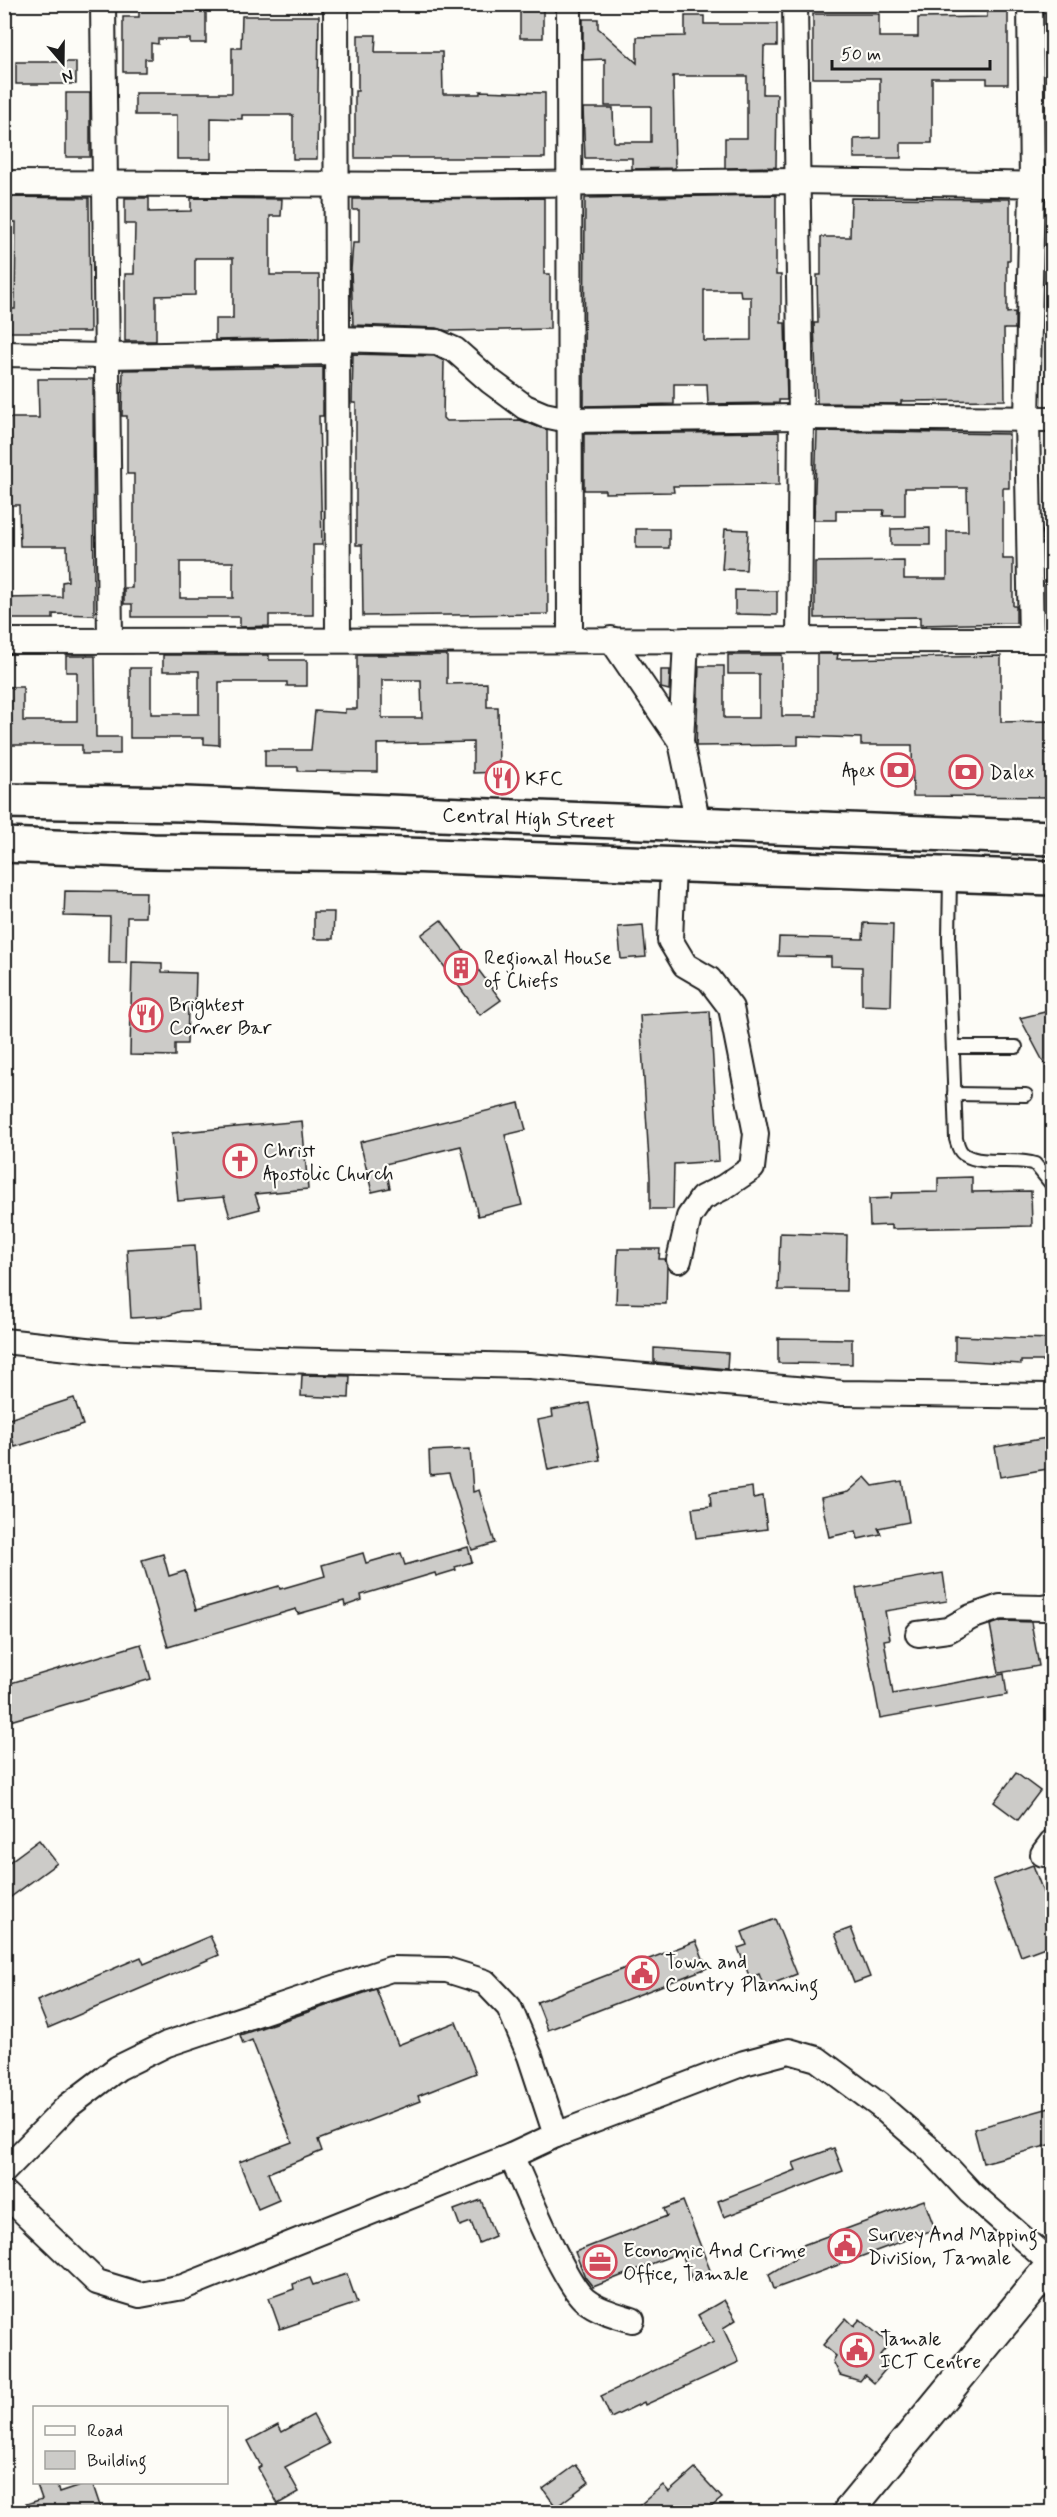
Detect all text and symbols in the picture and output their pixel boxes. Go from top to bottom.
north arrow [33,33,93,93]
scale bar [832,33,990,71]
text: 50 m [841,43,881,67]
text: N [59,64,76,87]
bank icon: Apex [880,752,916,788]
bank icon: Dalex [948,754,984,790]
place label: Apex [842,758,875,786]
restaurant icon: KFC [484,760,520,796]
place label: Dalex [989,760,1034,787]
place label: KFC [525,766,563,793]
street label: Central High Street [442,802,616,836]
place label: Regional House of Chiefs [484,945,612,995]
building icon: Regional House of Chiefs [443,950,479,986]
place label: Brightest Corner Bar [169,992,272,1042]
restaurant icon: Brightest Corner Bar [128,997,164,1033]
place label: Christ Apostolic Church [263,1138,394,1189]
church icon: Christ Apostolic Church [222,1143,258,1179]
place label: Town and Country Planning [665,1949,818,2001]
public building icon: Town and Country Planning [624,1955,660,1991]
place label: Survey And Mapping Division, Tamale [868,2222,1038,2272]
public building icon: Survey And Mapping Division, Tamale [827,2228,863,2264]
place label: Economic And Crime Office, Tamale [623,2238,806,2288]
office icon: Economic And Crime Office, Tamale [582,2244,618,2280]
place label: Tamale ICT Centre [880,2326,981,2376]
public building icon: Tamale ICT Centre [839,2332,875,2368]
legend [33,2406,228,2484]
text: Road [87,2419,123,2443]
text: Building [87,2449,147,2475]

